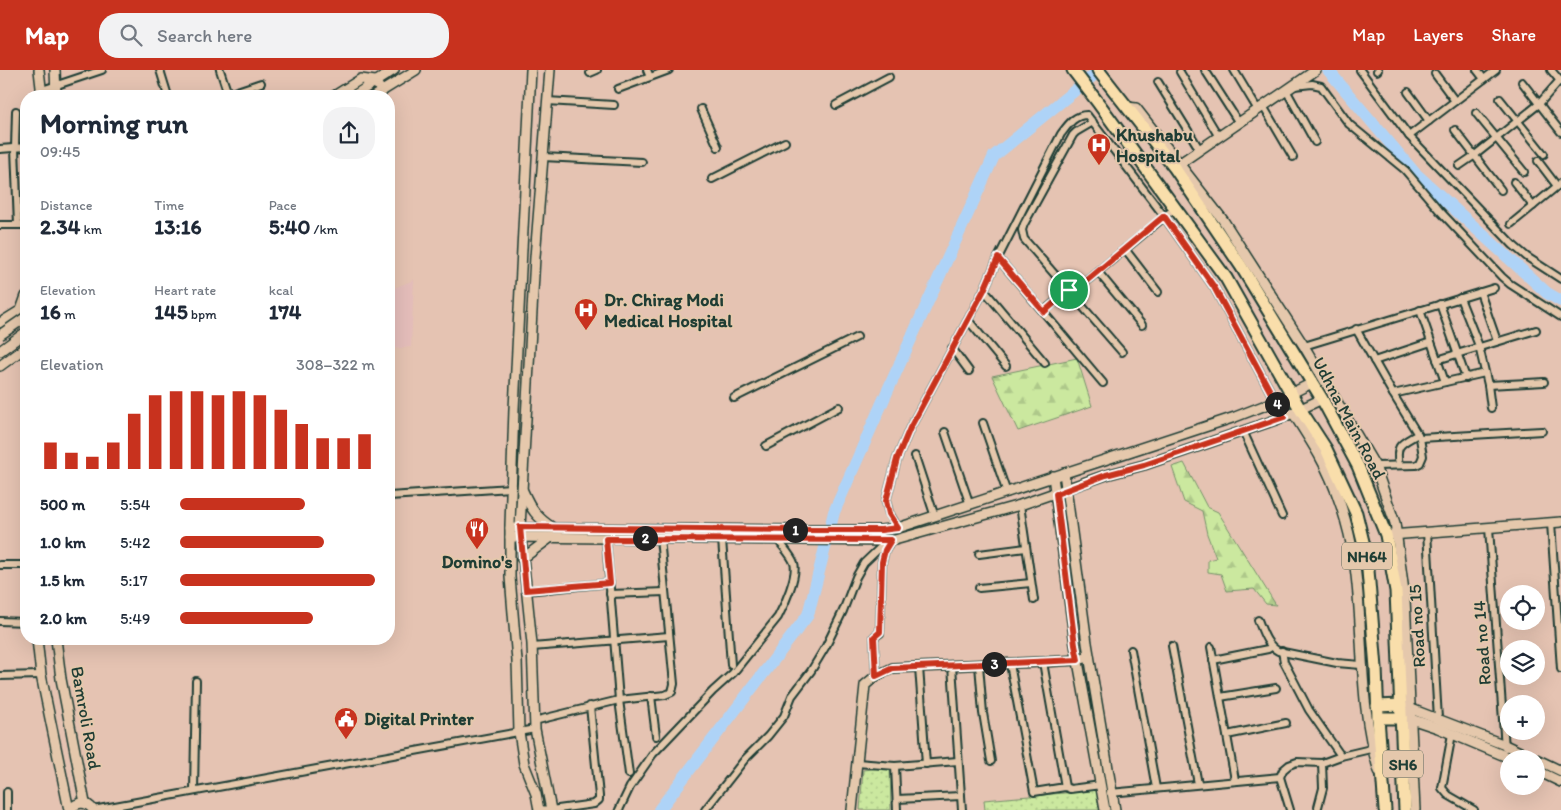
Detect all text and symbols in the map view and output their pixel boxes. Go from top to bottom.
search box [99,13,449,58]
text: Map [25,21,69,50]
icon: search [117,21,145,49]
text: Search here [157,24,252,47]
text: Map [1352,24,1385,46]
text: Layers [1413,24,1463,46]
text: Share [1491,24,1536,46]
text: Morning run [40,106,188,140]
button: share [323,107,375,159]
place label: Khushabu Hospital [1116,124,1194,167]
hospital icon: Khushabu Hospital [1086,132,1112,166]
text: 09:45 [40,142,80,161]
text: Distance [40,197,92,214]
text: Time [154,197,184,214]
text: Pace [269,197,297,214]
text: 2.34 [40,214,80,239]
text: 13:16 [154,214,202,239]
text: 5:40 [269,214,310,239]
text: km [80,221,102,238]
text: /km [310,221,338,238]
pin [1048,269,1090,311]
icon: arrive [1055,276,1083,304]
text: Elevation [40,282,96,299]
text: Heart rate [154,282,216,299]
text: kcal [269,282,294,299]
place label: Dr. Chirag Modi Medical Hospital [604,289,733,332]
hospital icon: Dr. Chirag Modi Medical Hospital [573,297,599,331]
text: 16 [40,299,61,324]
text: 145 [154,299,188,324]
text: 174 [269,299,301,324]
text: m [61,306,76,323]
text: bpm [188,306,217,323]
street label: Udhna Main Road [1308,353,1391,483]
text: Elevation [40,355,104,374]
text: 308–322 m [296,355,375,374]
pin: 4 [1264,392,1290,416]
text: 4 [1273,396,1282,413]
text: 500 m [40,495,85,514]
text: 5:54 [120,495,150,514]
restaurant icon: Domino's [464,516,490,550]
pin: 1 [782,518,808,542]
text: 1 [792,522,799,539]
pin: 2 [632,526,658,550]
text: 2 [642,530,649,547]
text: 1.0 km [40,533,86,552]
text: 5:42 [120,533,150,552]
road number: NH64 [1342,542,1392,570]
place label: Domino's [441,551,513,573]
text: 1.5 km [40,571,85,590]
text: 5:17 [120,571,148,590]
street label: Road no 15 [1404,584,1430,668]
map controls [1500,585,1545,795]
button: locate [1500,585,1545,630]
street label: Road no 14 [1468,600,1496,686]
text: 2.0 km [40,609,87,628]
text: 5:49 [120,609,150,628]
button: layers [1500,640,1545,685]
pin: 3 [982,652,1006,676]
text: 3 [991,656,998,673]
street label: Bamroli Road [66,665,106,771]
button: + [1500,695,1545,740]
public building icon: Digital Printer [333,706,359,740]
place label: Digital Printer [364,708,475,730]
button: − [1500,750,1545,795]
road number: SH6 [1383,751,1423,778]

